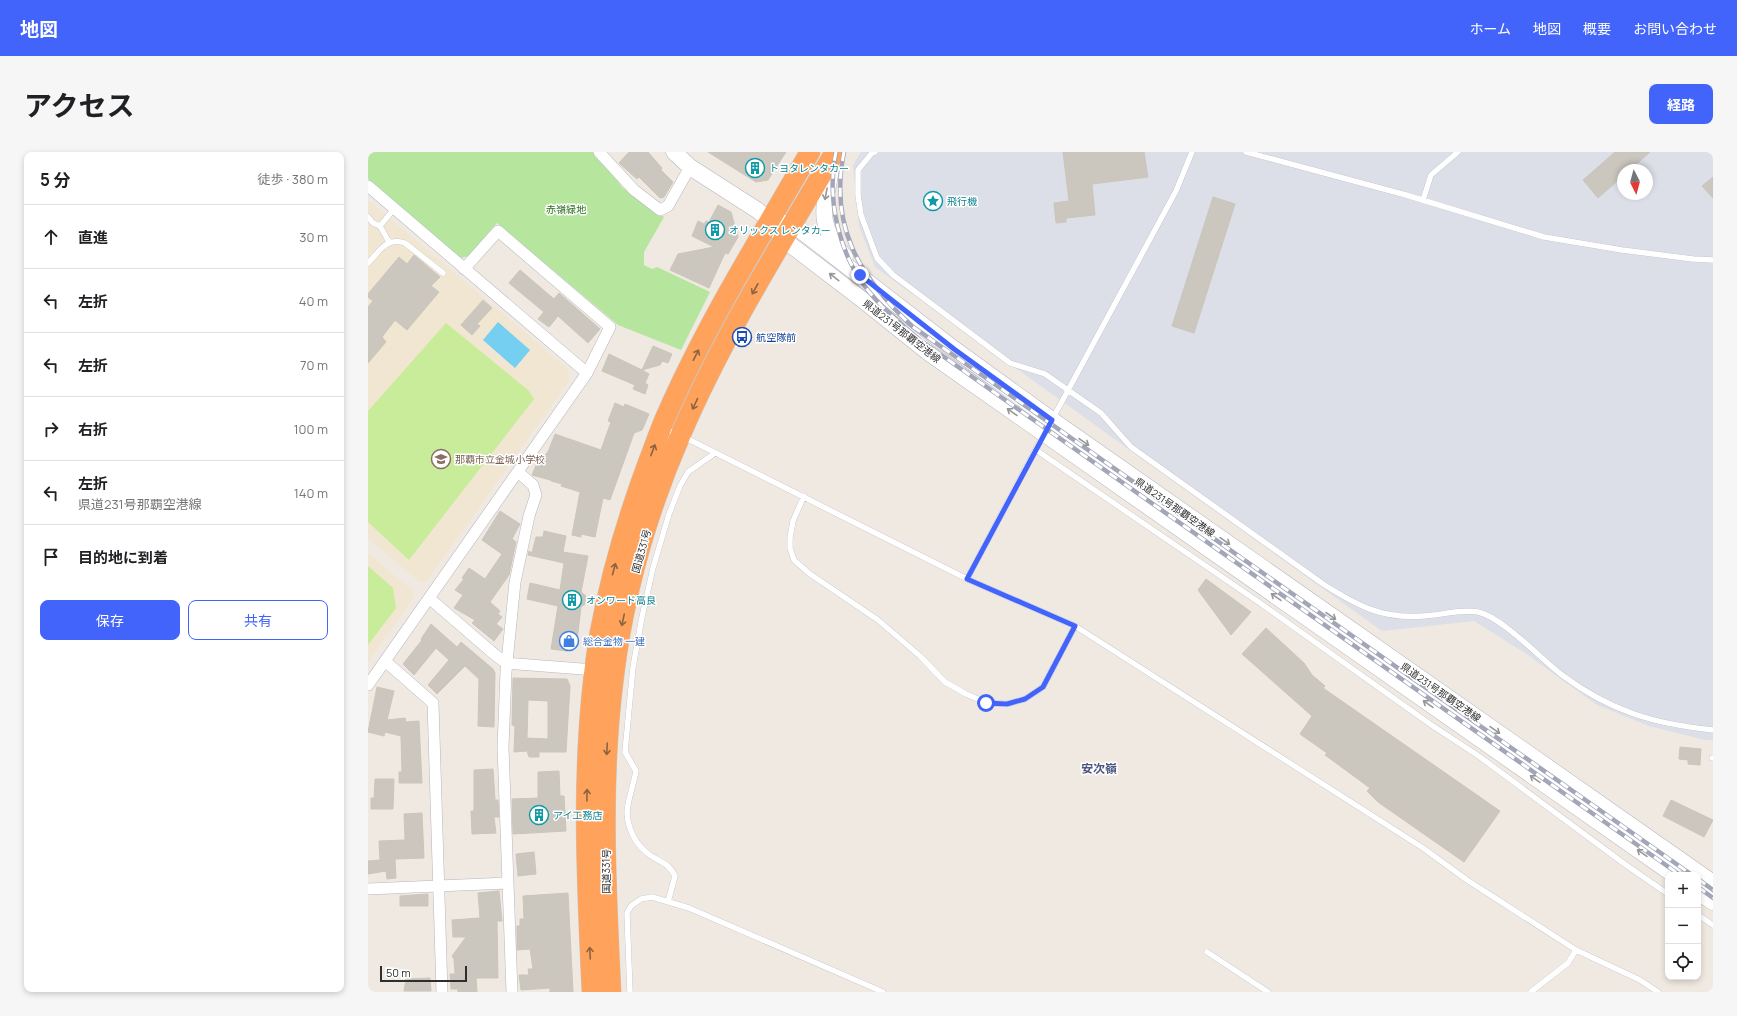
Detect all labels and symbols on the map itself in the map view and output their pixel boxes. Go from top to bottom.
building icon: トヨタレンタカー [744,157,766,179]
place label: トヨタレンタカー [769,161,849,175]
north arrow [1617,164,1653,200]
one-way arrow [821,187,829,200]
place icon: 飛行機 [922,190,944,212]
place label: 飛行機 [947,194,977,208]
park label: 赤嶺緑地 [546,202,587,216]
building icon: オリックス レンタカー [704,219,726,241]
place label: オリックス レンタカー [729,223,831,237]
route end [851,266,869,284]
one-way arrow [828,273,839,281]
one-way arrow [751,283,759,295]
street label: 県道231号那覇空港線 [860,296,944,366]
bus stop icon: 航空隊前 [731,326,753,348]
place label: 航空隊前 [756,330,796,344]
one-way arrow [693,350,700,362]
one-way arrow [691,398,698,410]
one-way arrow [1007,408,1018,416]
one-way arrow [1078,438,1089,446]
one-way arrow [650,445,658,457]
school or university icon: 那覇市立金城小学校 [430,448,452,470]
place label: 那覇市立金城小学校 [455,452,545,466]
street label: 県道231号那覇空港線 [1132,474,1218,540]
street label: 国道331号 [628,527,654,575]
one-way arrow [1219,537,1230,545]
one-way arrow [611,563,618,576]
building icon: オンワード高良 [561,589,583,611]
place label: オンワード高良 [586,593,656,607]
one-way arrow [1271,593,1282,601]
one-way arrow [1325,612,1336,620]
one-way arrow [619,613,627,626]
shop icon: 総合金物 一建 [558,630,580,652]
place label: 総合金物 一建 [583,634,645,648]
street label: 県道231号那覇空港線 [1398,659,1484,725]
route start [977,694,995,712]
one-way arrow [1423,700,1434,708]
one-way arrow [1489,726,1500,734]
one-way arrow [603,742,611,755]
district label: 安次嶺 [1081,760,1117,777]
one-way arrow [1530,775,1541,783]
one-way arrow [583,789,590,802]
building icon: アイ工務店 [528,804,550,826]
place label: アイ工務店 [553,808,603,822]
street label: 国道331号 [599,849,613,893]
one-way arrow [1636,849,1647,857]
one-way arrow [586,947,594,960]
scale bar [380,964,467,983]

